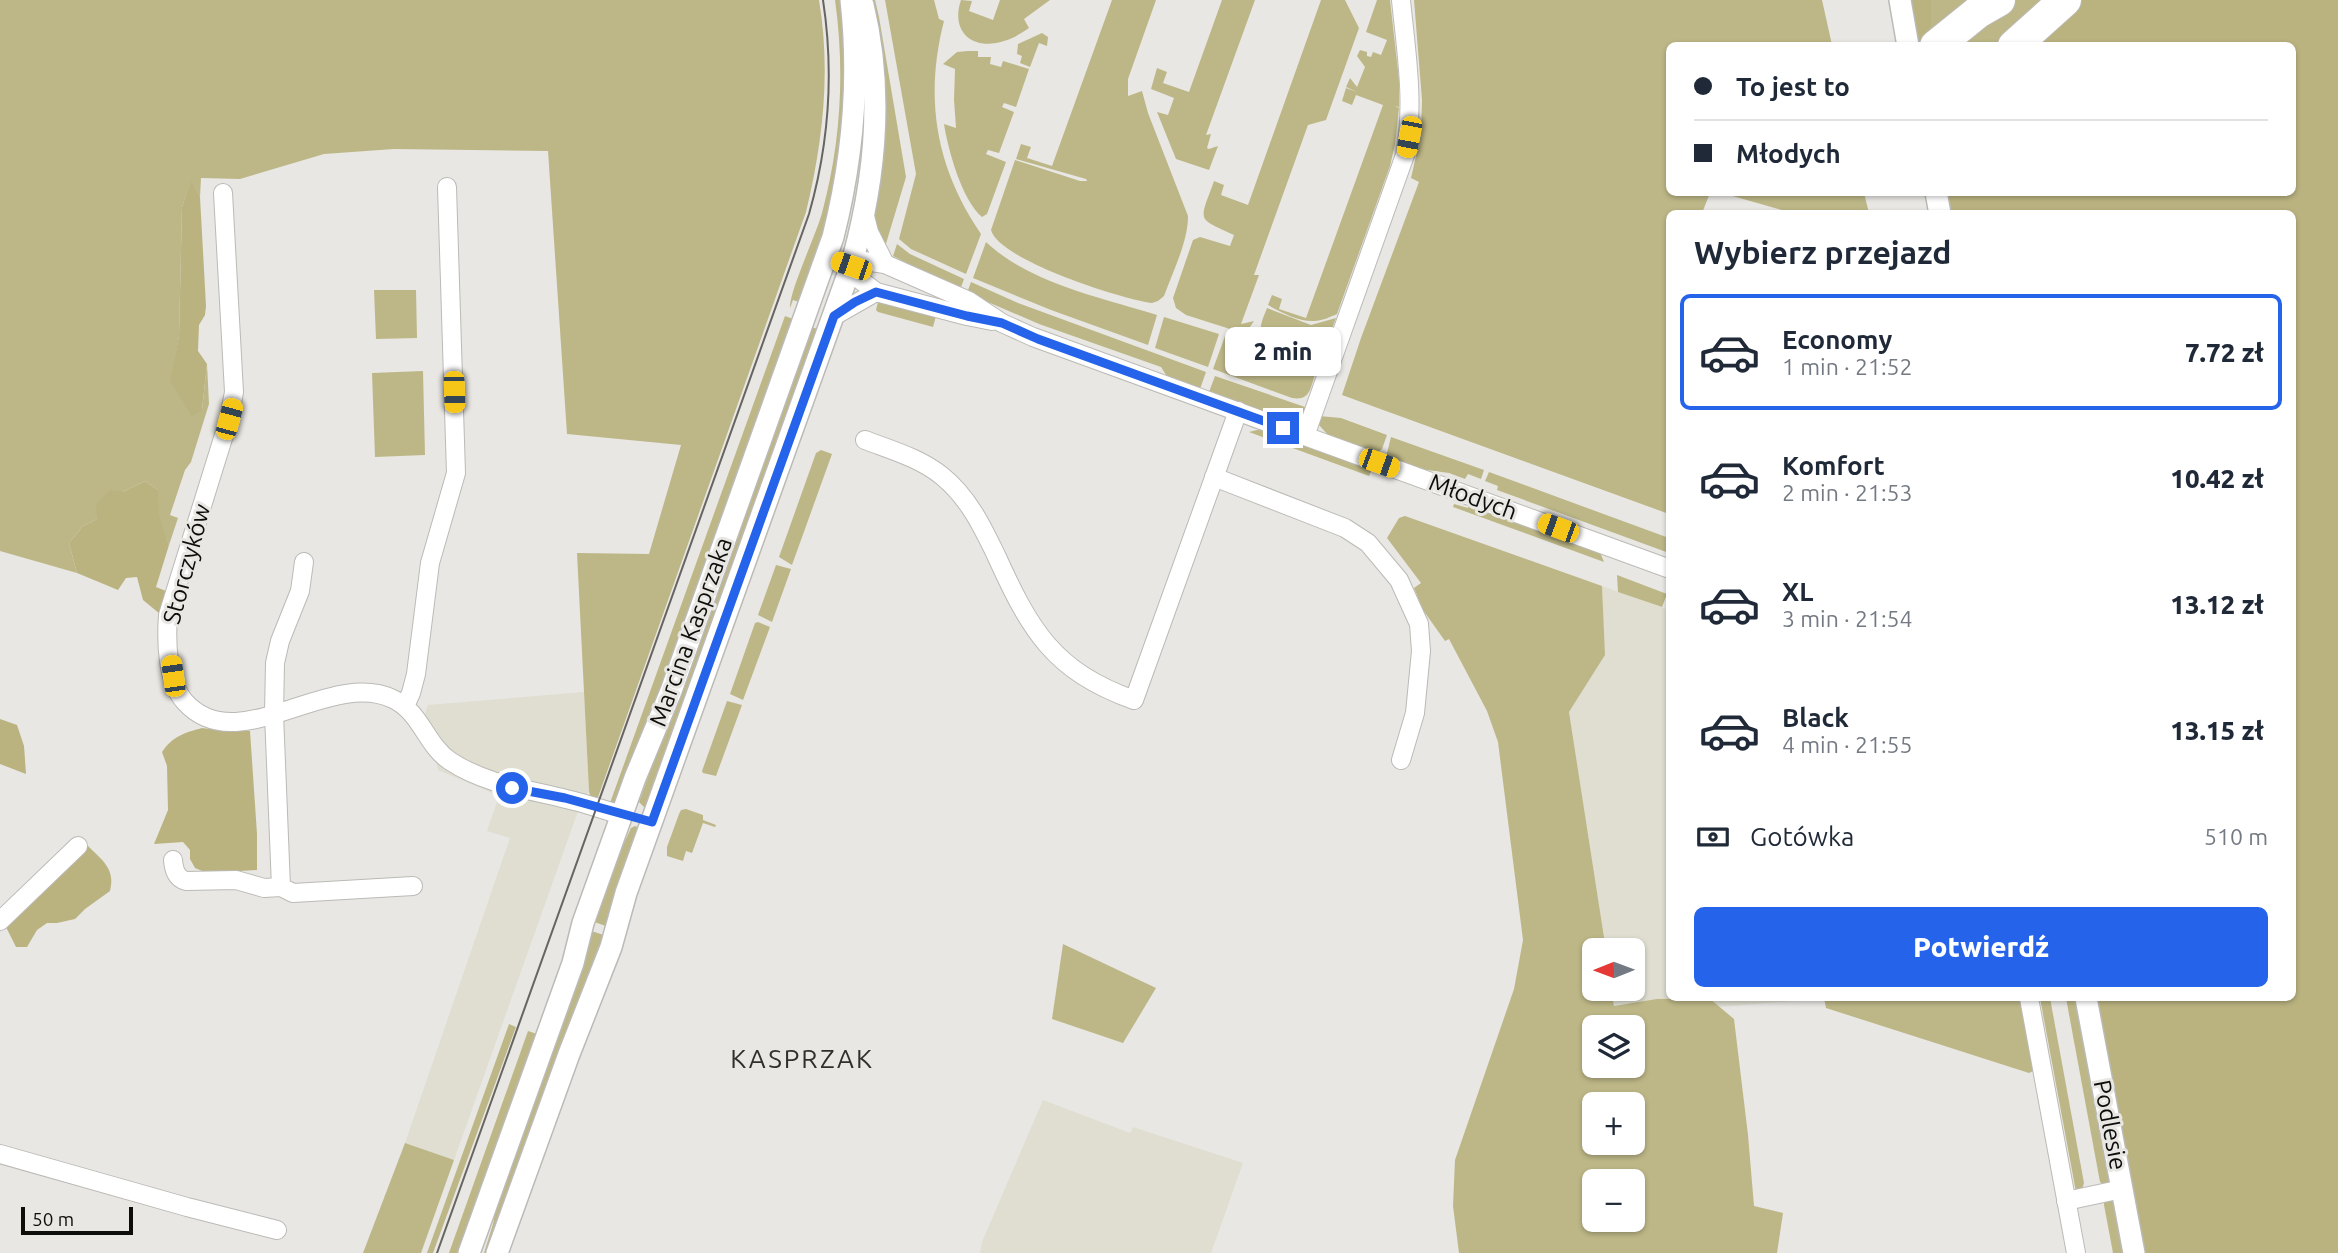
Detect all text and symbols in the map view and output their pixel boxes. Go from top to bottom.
text: To jest to [1736,72,1850,101]
car [1395,114,1424,160]
text: Młodych [1736,139,1841,168]
text: Wybierz przejazd [1694,234,1952,270]
car [828,249,875,283]
icon: car [1698,321,1761,384]
text: Economy [1782,325,1892,354]
callout: 2 min [1225,326,1341,376]
text: 7.72 zł [2185,338,2264,367]
text: 2 min [1254,339,1312,364]
text: 1 min · 21:52 [1782,354,1913,379]
car [443,371,466,413]
car [214,396,245,442]
route end [1267,412,1299,444]
car [1356,446,1403,480]
icon: car [1698,447,1761,510]
text: Komfort [1782,451,1885,480]
text: 10.42 zł [2170,464,2264,493]
street label: Młodych [1425,468,1521,525]
text: 2 min · 21:53 [1782,480,1913,505]
street label: Storczyków [158,501,216,627]
car [1535,511,1582,545]
street label: Marcina Kasprzaka [644,534,737,730]
icon: car [1698,573,1761,636]
text: XL [1782,577,1813,606]
text: 13.12 zł [2170,590,2264,619]
text: 3 min · 21:54 [1782,606,1913,631]
car [160,654,187,698]
icon: car [1698,699,1761,762]
text: Black [1782,703,1849,732]
text: 13.15 zł [2170,716,2264,745]
text: 4 min · 21:55 [1782,732,1913,757]
route start [496,772,528,804]
icon: cash [1694,818,1732,856]
text: Gotówka [1750,822,1854,851]
text: 510 m [2204,824,2268,849]
button: Potwierdź [1694,907,2268,987]
north arrow [1582,938,1645,1001]
map controls [1582,938,1645,1232]
button: layers [1582,1015,1645,1078]
district label: KASPRZAK [730,1044,874,1073]
street label: Podlesie [2089,1078,2132,1172]
button: + [1582,1092,1645,1155]
button: − [1582,1169,1645,1232]
scale bar [21,1204,133,1236]
text: 50 m [32,1208,74,1230]

